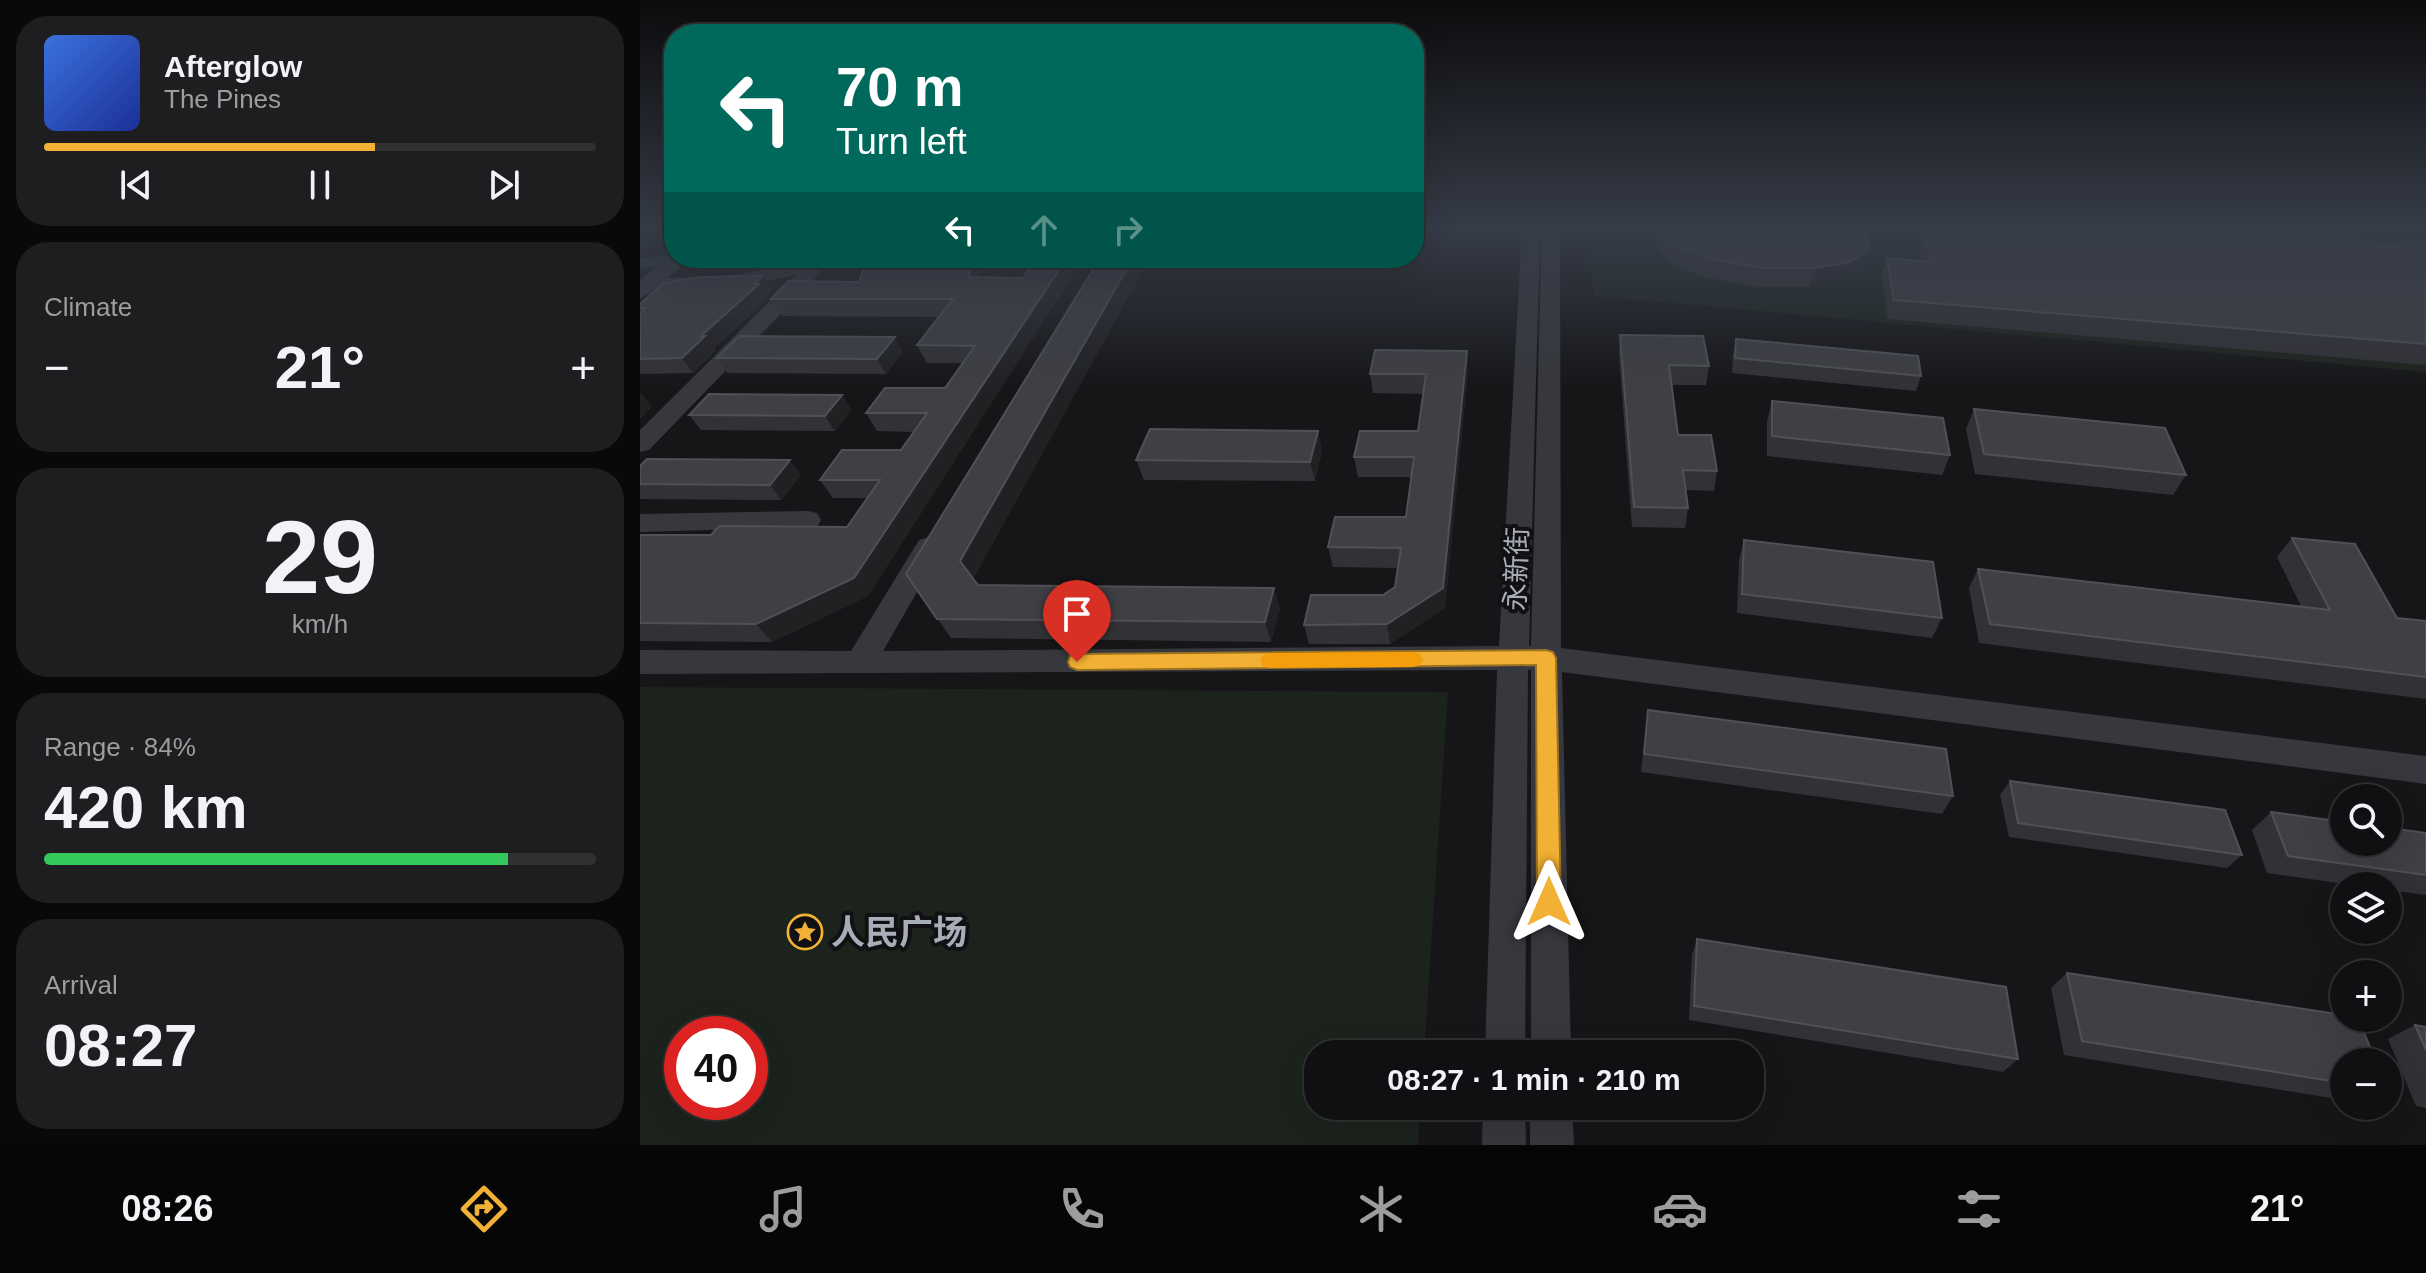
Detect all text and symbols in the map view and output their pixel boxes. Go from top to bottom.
text: Afterglow [164,50,302,83]
text: 70 m [836,55,964,118]
icon: left [704,56,808,160]
text: The Pines [164,84,281,114]
text: Turn left [836,121,967,162]
icon: previous [114,163,158,207]
icon: pause [298,163,342,207]
icon: next [482,163,526,207]
icon: left [938,208,982,252]
icon: ahead [1022,208,1066,252]
icon: right [1106,208,1150,252]
text: Climate [44,292,132,322]
text: 21° [275,334,365,401]
text: − [44,343,70,392]
text: + [570,343,596,392]
text: 29 [262,499,378,615]
street label: 永新街 [1500,526,1533,612]
pin [1043,580,1111,662]
icon: arrive [1055,592,1099,636]
text: km/h [292,609,348,639]
text: Range · 84% [44,732,196,762]
text: 420 km [44,774,248,841]
map controls [2330,784,2402,1120]
button: search [2330,784,2402,856]
position arrow [1507,860,1591,944]
button: layers [2330,872,2402,944]
place icon: 人民广场 [786,913,824,951]
place label: 人民广场 [831,913,967,951]
button: + [2330,960,2402,1032]
text: Arrival [44,970,118,1000]
text: 08:27 [44,1012,197,1079]
speed limit sign: 40 [664,1016,768,1120]
button: − [2330,1048,2402,1120]
text: 08:27 · 1 min · 210 m [1387,1063,1681,1096]
icon: directions [456,1181,512,1237]
icon: music [755,1181,811,1237]
icon: phone [1054,1181,1110,1237]
icon: climate [1353,1181,1409,1237]
icon: car [1652,1181,1708,1237]
icon: filters [1951,1181,2007,1237]
text: 08:26 [121,1188,214,1229]
text: 21° [2250,1188,2304,1229]

